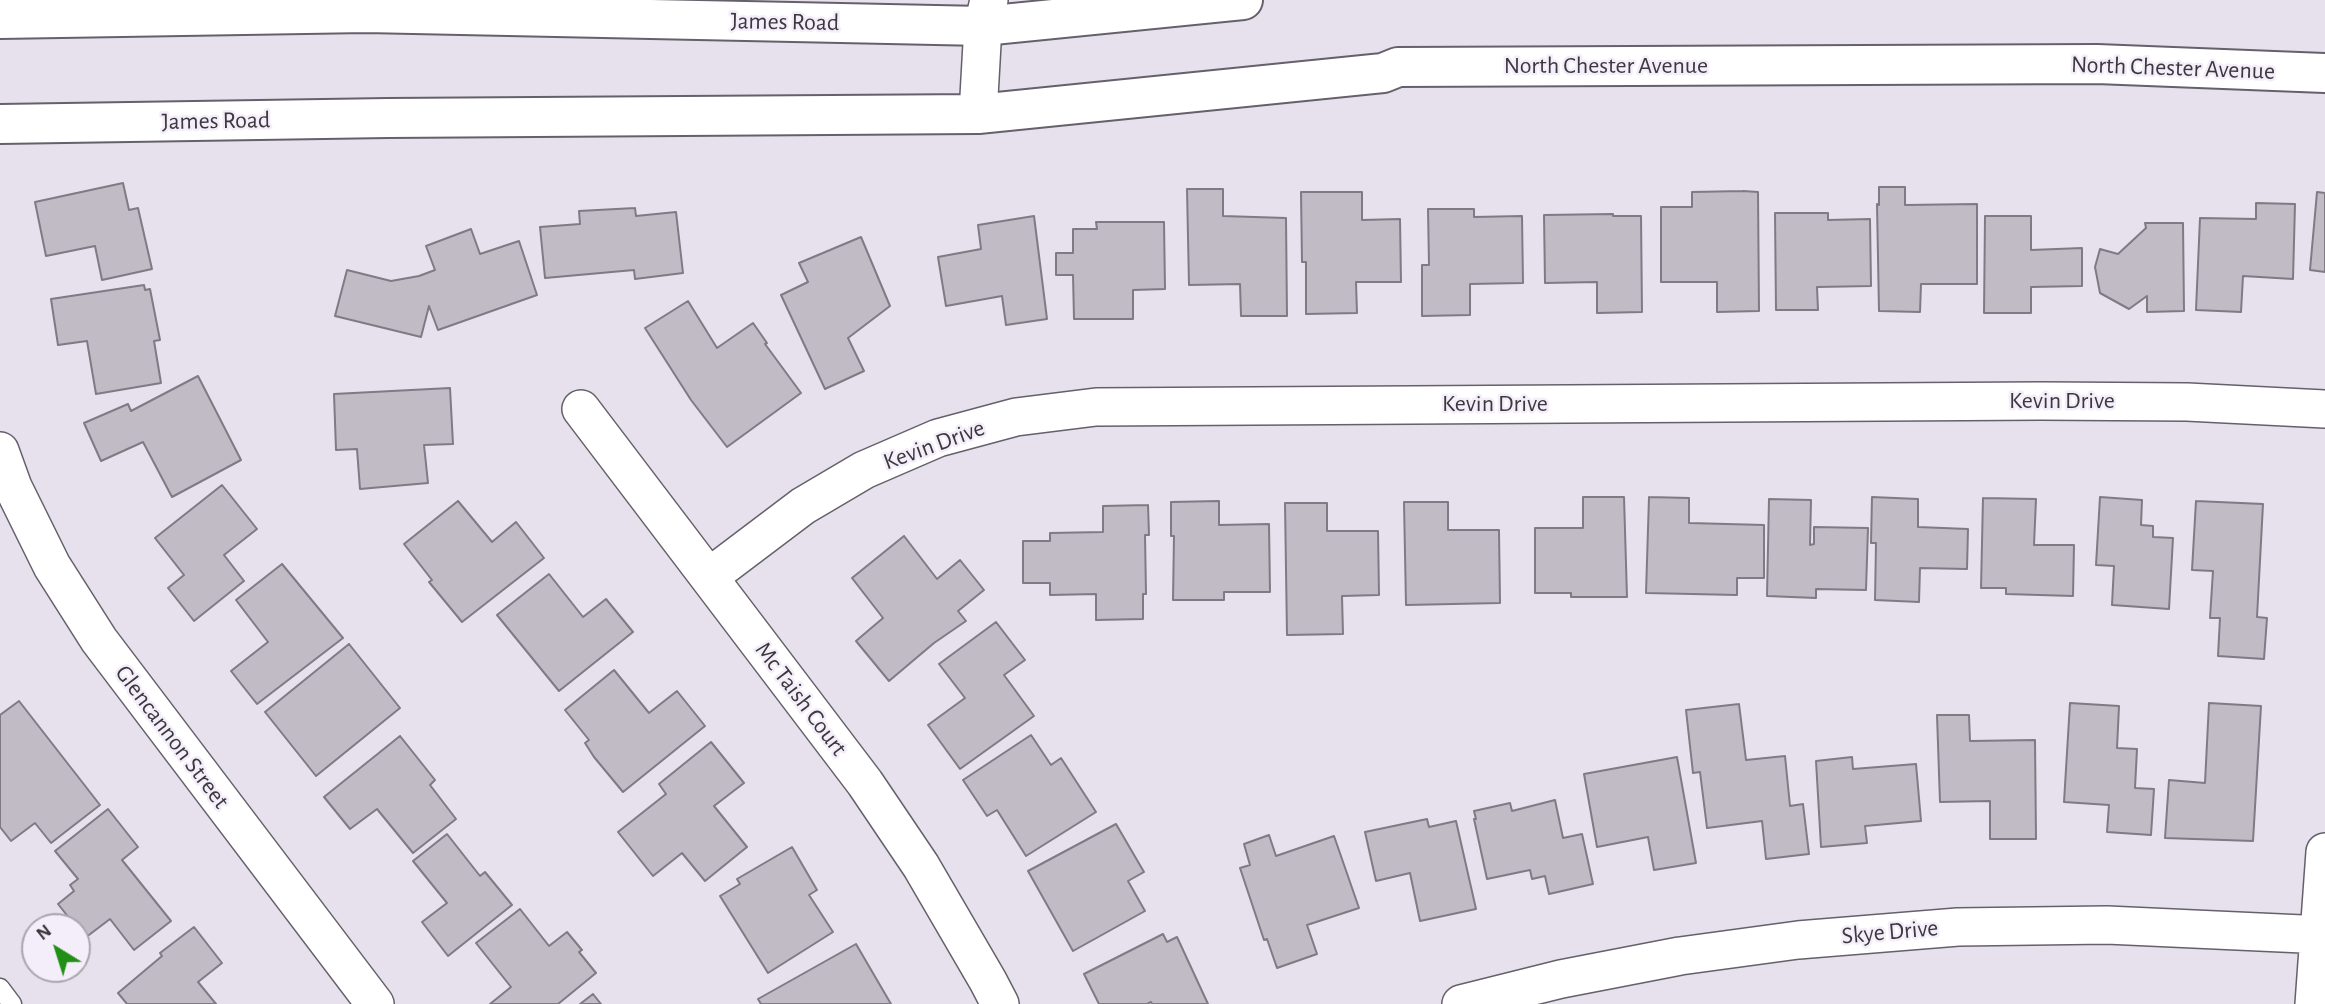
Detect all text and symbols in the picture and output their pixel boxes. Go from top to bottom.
street label: James Road [730,7,840,37]
street label: North Chester Avenue [2070,50,2276,86]
street label: North Chester Avenue [1504,52,1708,80]
street label: James Road [161,106,271,136]
street label: Kevin Drive [2009,387,2115,415]
street label: Kevin Drive [1442,390,1548,418]
street label: Kevin Drive [879,413,989,477]
street label: Mc Taish Court [749,636,853,762]
street label: Glencannon Street [109,660,235,814]
north arrow [21,913,91,983]
street label: Skye Drive [1840,913,1940,951]
text: N [33,921,55,944]

